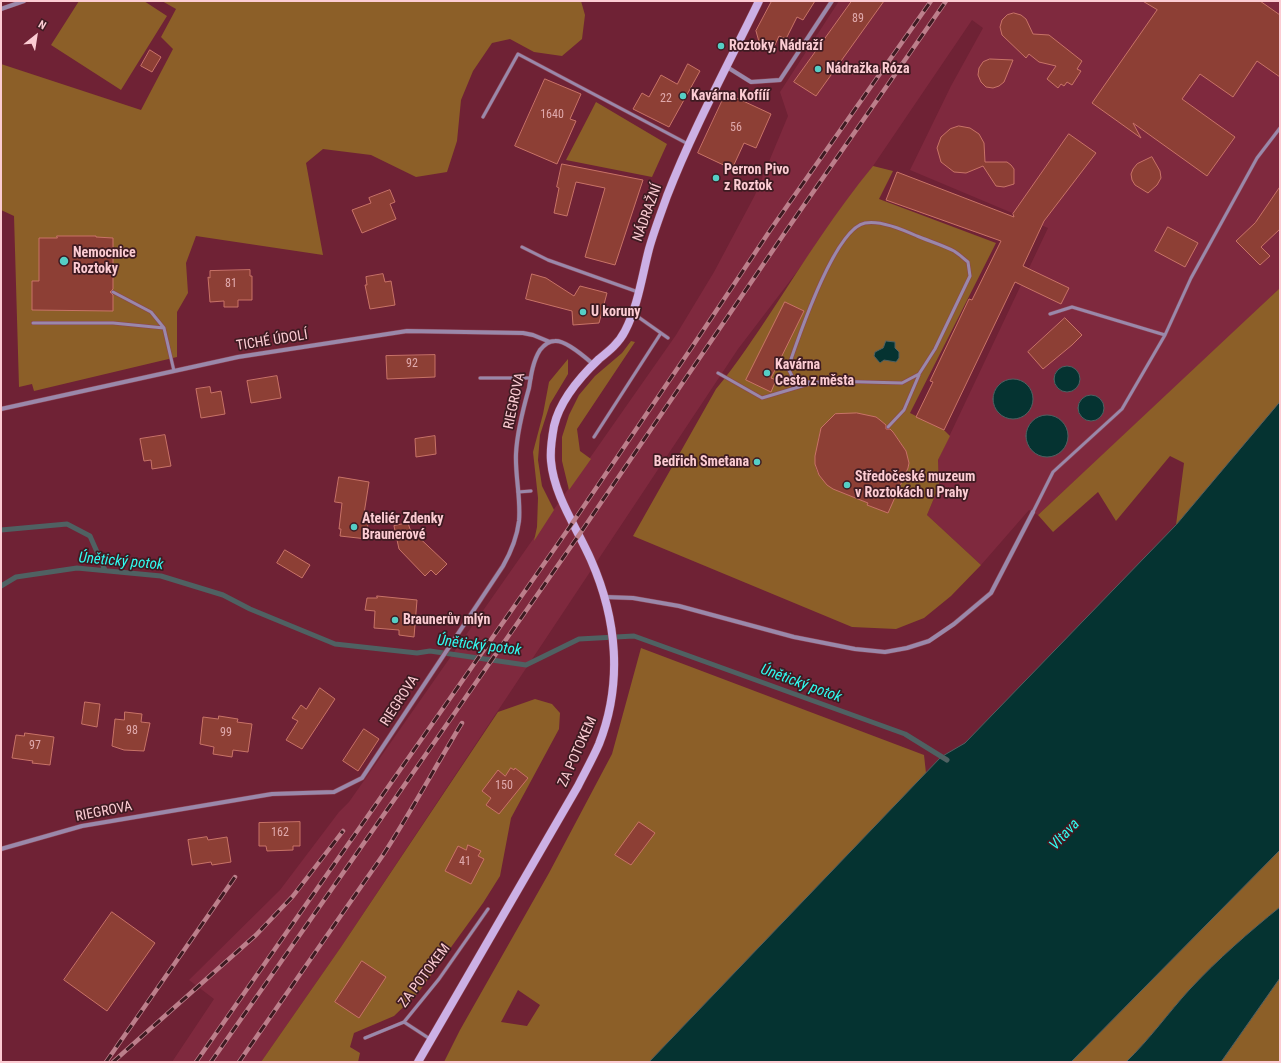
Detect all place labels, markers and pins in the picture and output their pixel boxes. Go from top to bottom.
place label: Roztoky, Nádraží [729,38,823,54]
marker: Roztoky, Nádraží [716,41,726,51]
place label: Nádražka Róza [826,61,910,77]
marker: Nádražka Róza [813,64,823,74]
place label: Kavárna Kofííí [691,88,769,104]
marker: Kavárna Kofííí [678,91,688,101]
place label: Perron Pivo z Roztok [724,162,789,194]
marker: Perron Pivo z Roztok [711,173,721,183]
place label: Nemocnice Roztoky [73,245,136,278]
marker: Nemocnice Roztoky [58,255,70,267]
place label: U koruny [591,304,641,320]
marker: U koruny [578,307,588,317]
place label: Kavárna Cesta z města [775,357,854,390]
marker: Kavárna Cesta z města [762,368,772,378]
place label: Bedřich Smetana [654,454,749,470]
marker: Bedřich Smetana [752,457,762,467]
place label: Středočeské muzeum v Roztokách u Prahy [855,469,975,502]
marker: Středočeské muzeum v Roztokách u Prahy [842,480,852,490]
place label: Ateliér Zdenky Braunerové [362,511,444,544]
marker: Ateliér Zdenky Braunerové [349,522,359,532]
place label: Braunerův mlýn [403,612,490,628]
marker: Braunerův mlýn [390,615,400,625]

